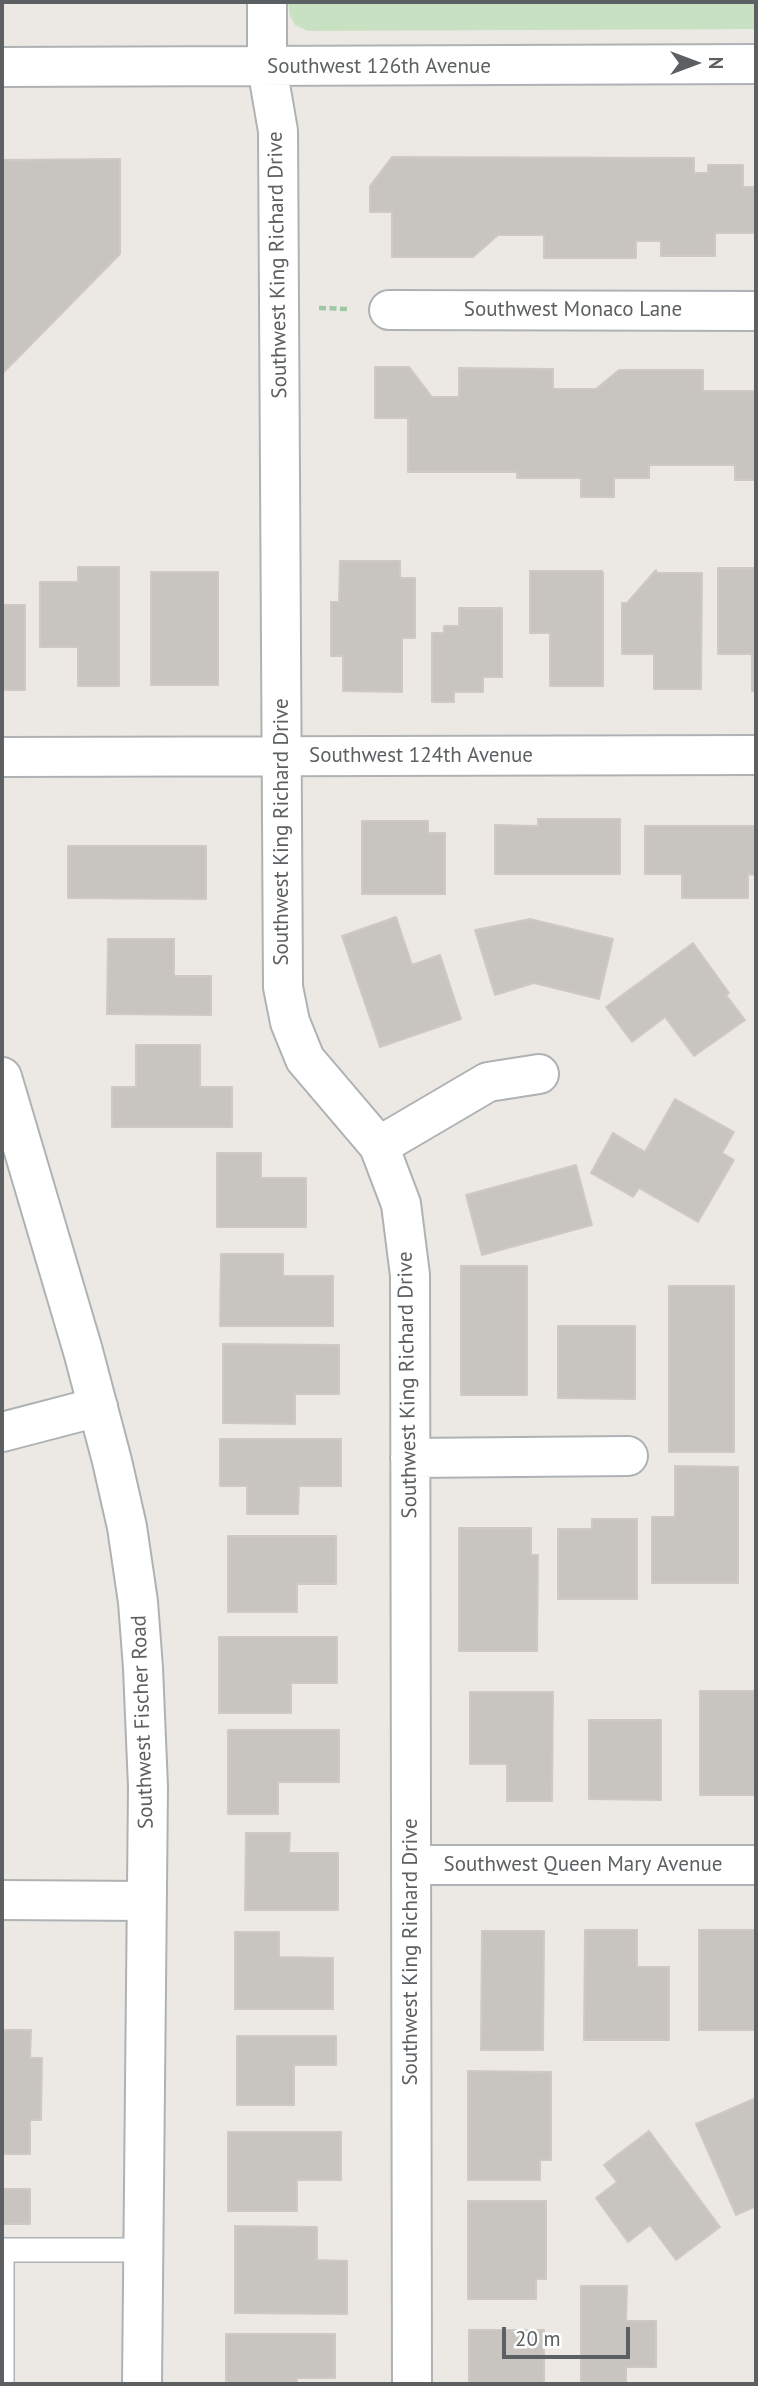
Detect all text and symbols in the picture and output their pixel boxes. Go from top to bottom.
north arrow [660,28,730,98]
street label: Southwest 126th Avenue [267,54,491,80]
text: N [704,57,728,69]
street label: Southwest King Richard Drive [263,131,293,399]
street label: Southwest Monaco Lane [464,297,682,323]
street label: Southwest King Richard Drive [269,698,295,966]
street label: Southwest 124th Avenue [309,743,533,769]
street label: Southwest King Richard Drive [393,1251,423,1519]
street label: Southwest Fischer Road [127,1615,159,1829]
street label: Southwest King Richard Drive [398,1818,424,2086]
street label: Southwest Queen Mary Avenue [444,1852,722,1878]
scale bar [506,2312,634,2356]
text: 20 m [515,2325,561,2352]

